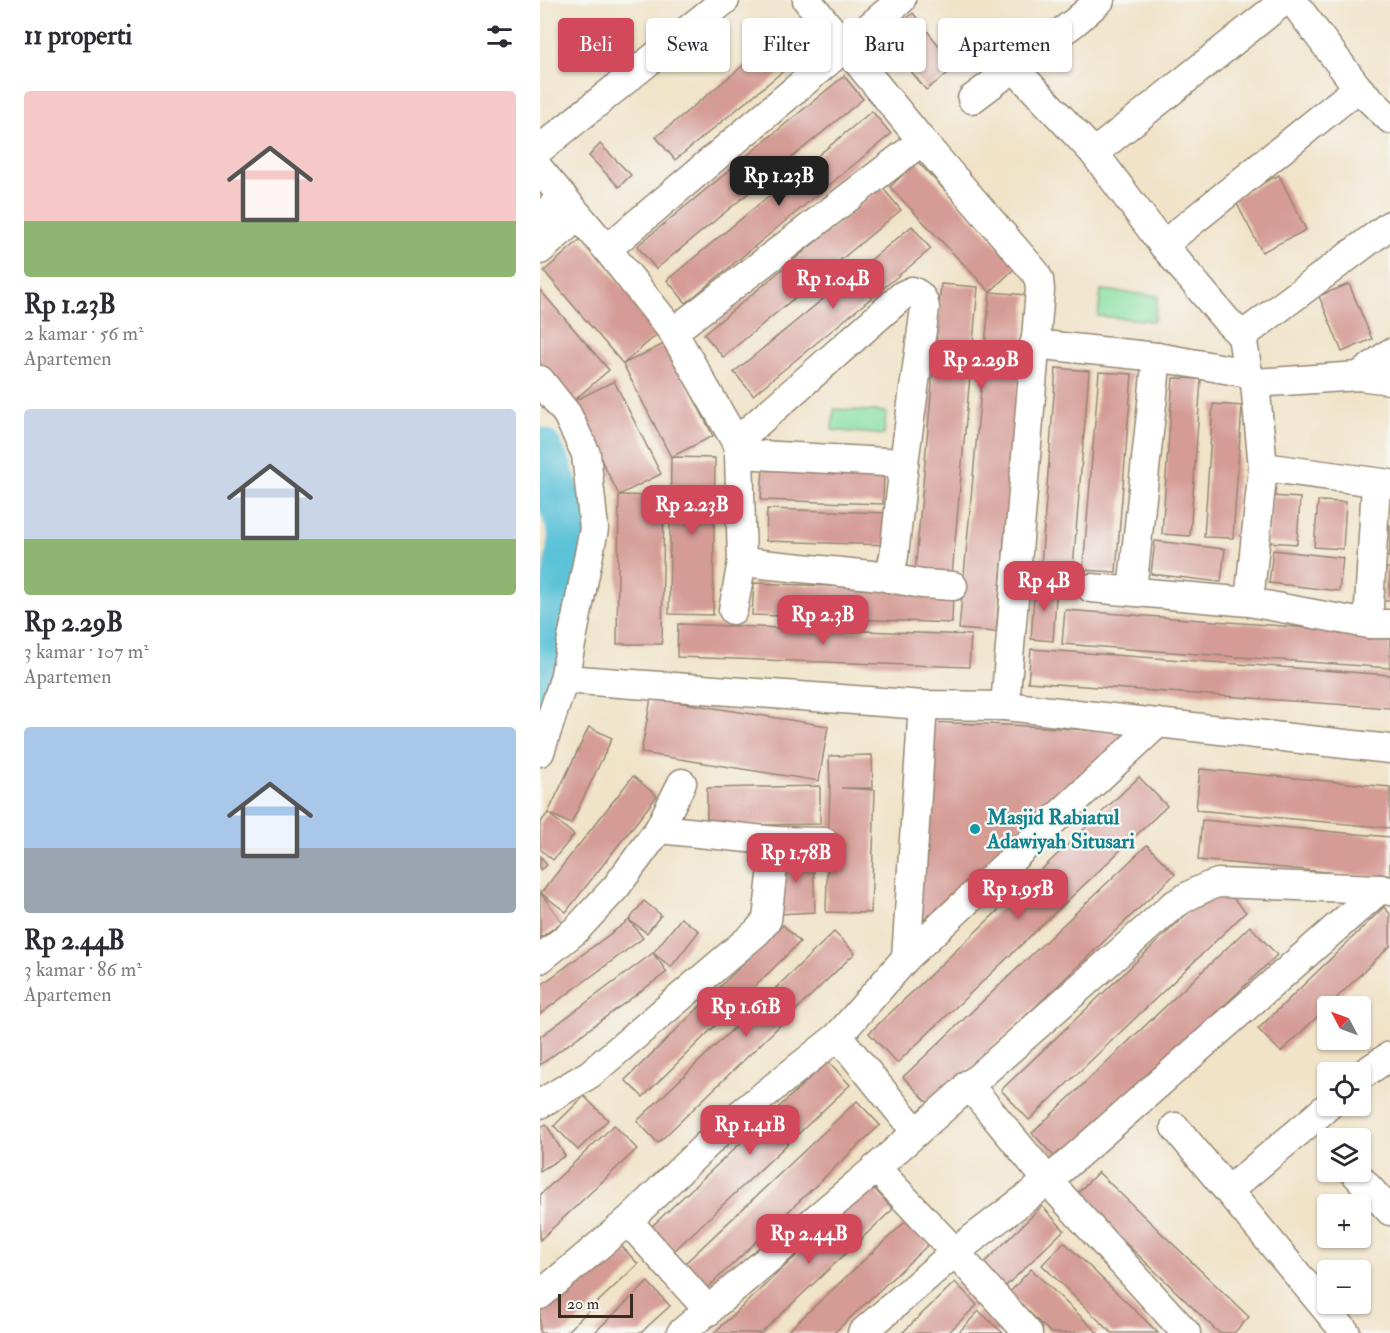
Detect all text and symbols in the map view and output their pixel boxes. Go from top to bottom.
chip: Beli [558,18,634,72]
chip: Sewa [646,18,730,72]
chip: Filter [742,18,831,72]
chip: Baru [843,18,926,72]
chip: Apartemen [938,18,1072,72]
text: 11 properti [24,20,132,52]
icon: filters [483,20,516,53]
icon: home [216,130,324,238]
pin: Rp 1.23B [717,156,841,207]
text: Rp 1.23B [744,163,814,188]
pin: Rp 1.04B [771,259,895,310]
text: Rp 1.04B [796,266,870,291]
text: Rp 1.23B [24,289,116,321]
text: 2 kamar · 56 m² [24,321,144,346]
pin: Rp 2.29B [919,340,1043,391]
text: Apartemen [24,346,111,371]
text: Rp 2.29B [943,347,1019,372]
icon: home [216,448,324,556]
pin: Rp 2.23B [630,485,754,536]
text: Rp 2.23B [655,492,729,517]
pin: Rp 4B [1002,561,1086,612]
text: Rp 4B [1018,568,1070,593]
pin: Rp 2.3B [768,595,878,646]
text: Rp 2.3B [791,602,855,627]
text: Rp 2.29B [24,607,123,639]
text: 3 kamar · 107 m² [24,639,149,664]
text: Apartemen [24,664,111,689]
icon: home [216,766,324,874]
place label: Masjid Rabiatul Adawiyah Situsari [986,804,1135,855]
marker: Masjid Rabiatul Adawiyah Situsari [968,822,982,836]
pin: Rp 1.78B [734,833,858,884]
text: Rp 1.78B [761,840,831,865]
pin: Rp 1.95B [956,869,1080,920]
text: Rp 1.95B [982,876,1054,901]
text: Rp 2.44B [24,925,125,957]
text: 3 kamar · 86 m² [24,957,142,982]
text: Apartemen [24,982,111,1007]
pin: Rp 1.61B [684,987,808,1038]
text: Rp 1.61B [711,994,781,1019]
north arrow [1317,996,1371,1050]
map controls [1317,996,1371,1314]
button: locate [1317,1062,1371,1116]
pin: Rp 1.41B [688,1105,812,1156]
text: Rp 1.41B [715,1112,785,1137]
button: layers [1317,1128,1371,1182]
button: + [1317,1194,1371,1248]
pin: Rp 2.44B [747,1214,871,1265]
text: Rp 2.44B [770,1221,848,1246]
button: − [1317,1260,1371,1314]
scale bar [558,1291,633,1318]
text: 20 m [567,1294,599,1314]

